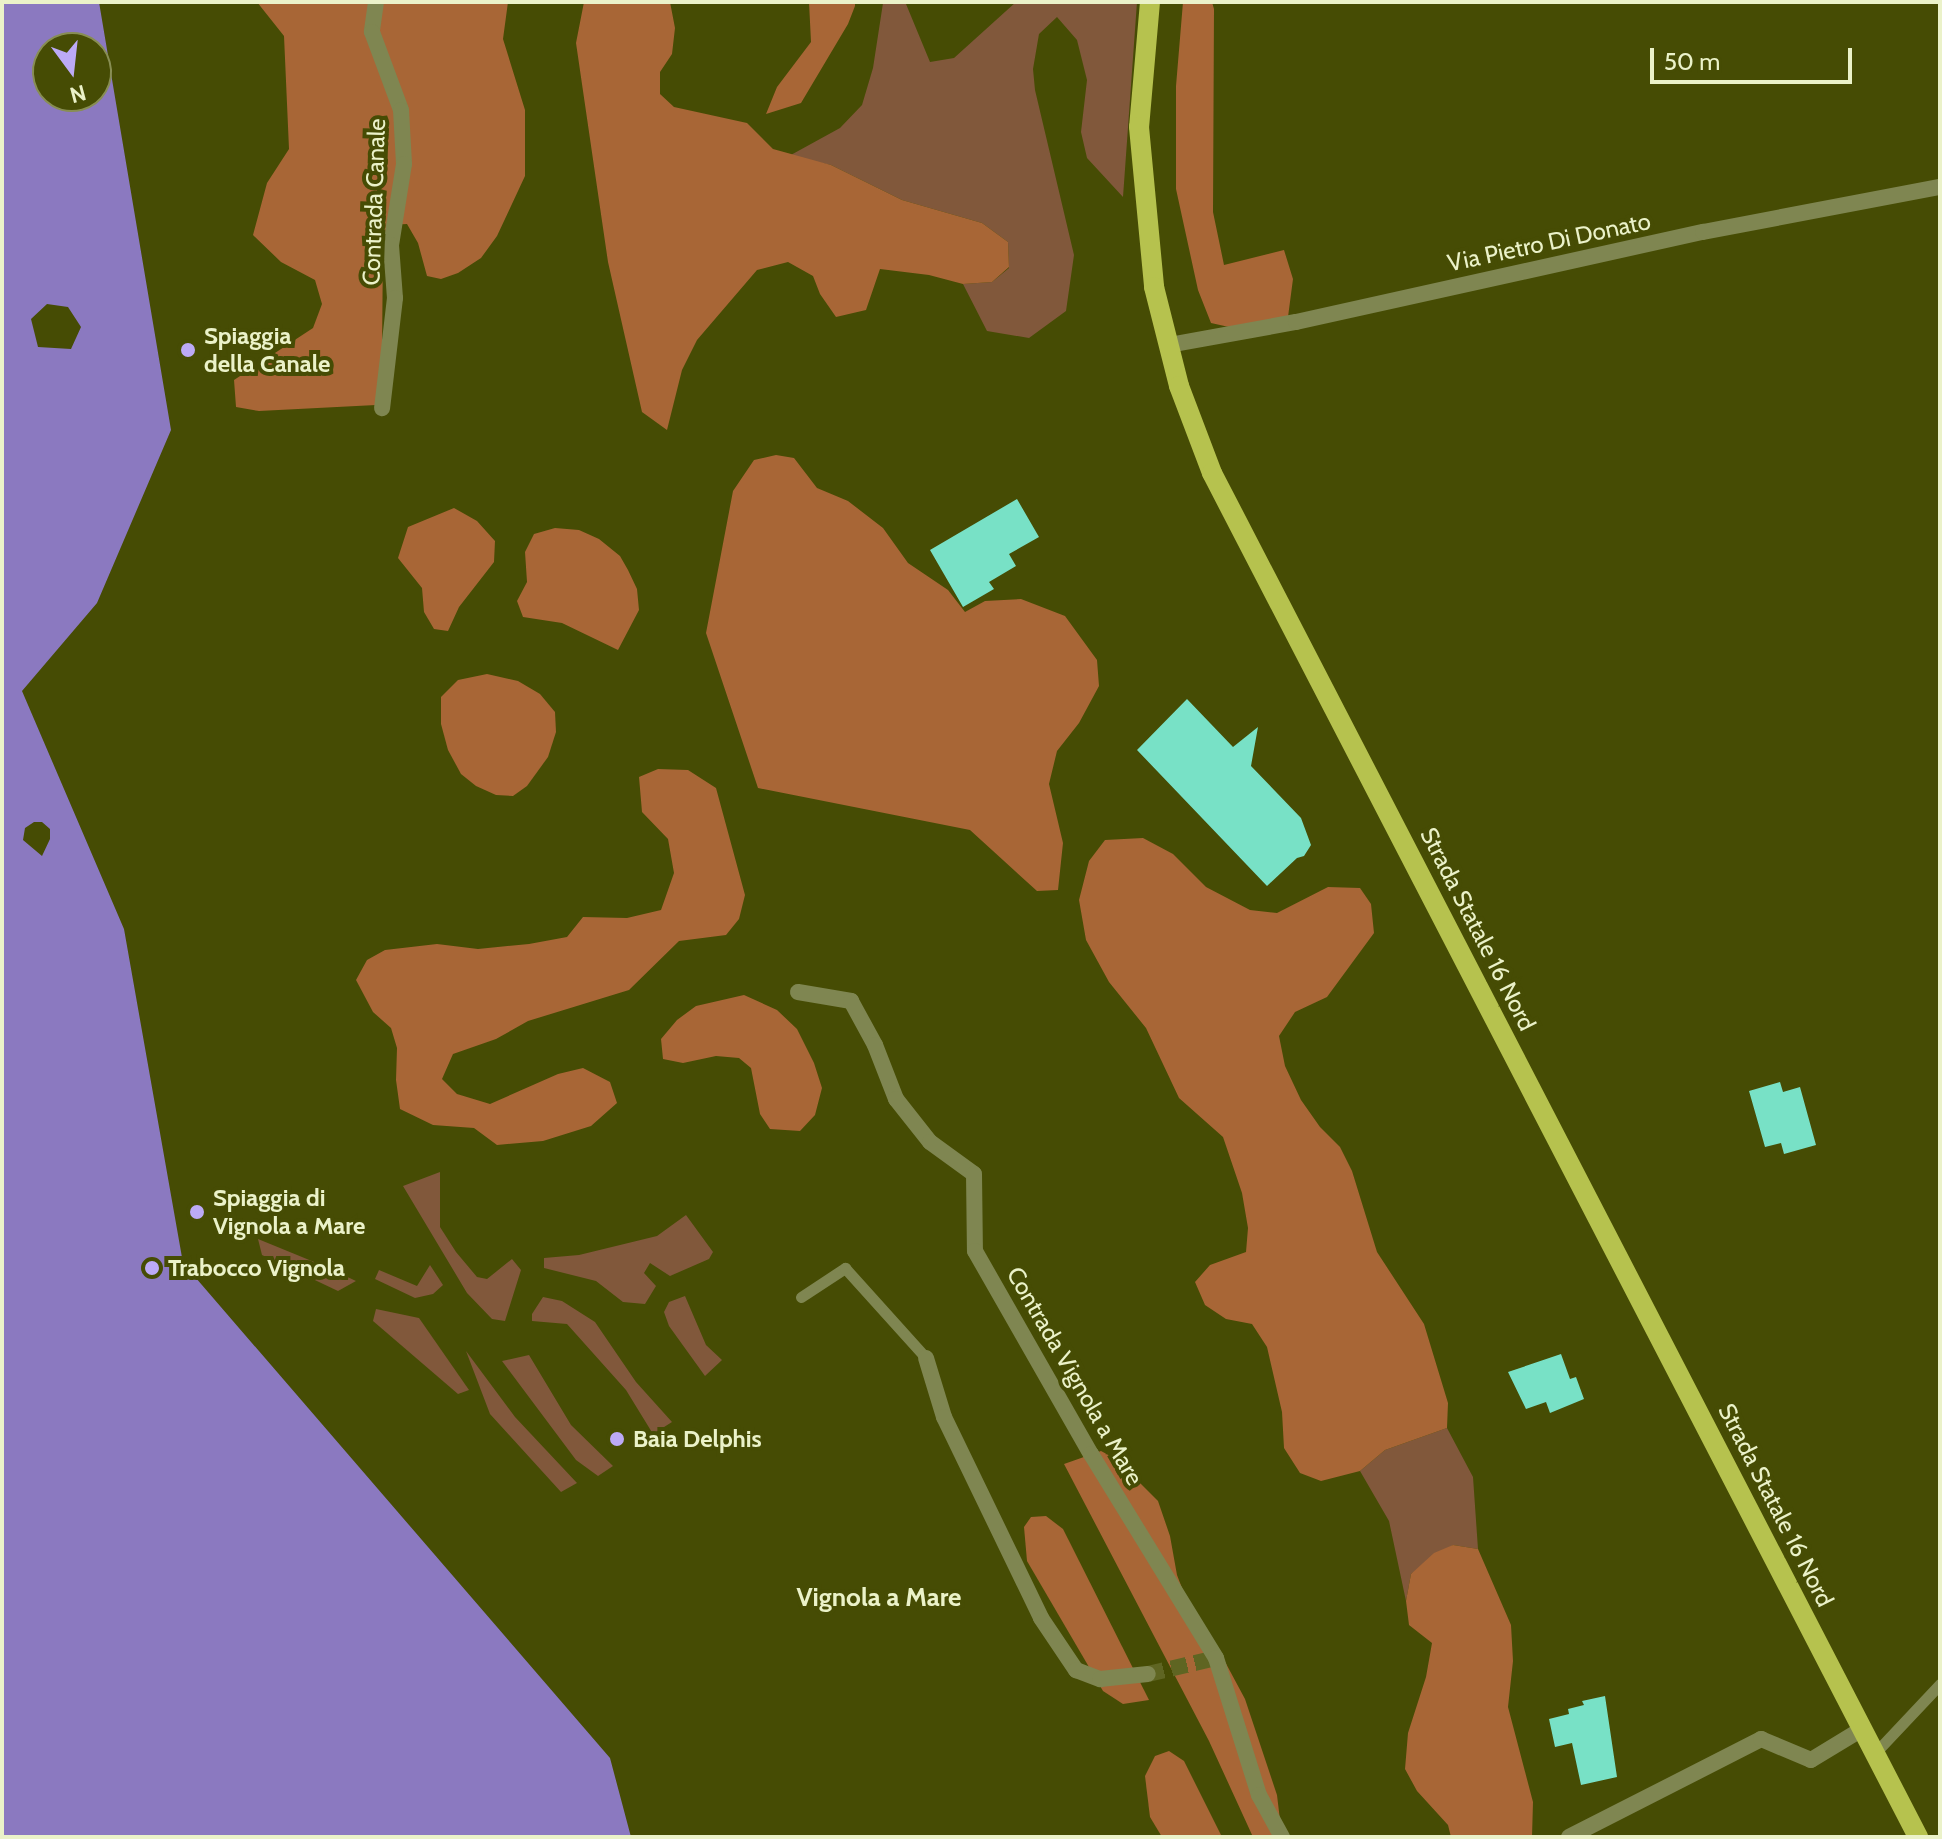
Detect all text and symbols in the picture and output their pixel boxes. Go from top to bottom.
north arrow [32,32,112,112]
scale bar [1654,32,1856,82]
text: 50 m [1664,47,1720,76]
text: N [67,79,89,109]
street label: Contrada Canale [357,118,391,286]
street label: Via Pietro Di Donato [1445,206,1653,278]
place label: Spiaggia della Canale [204,322,330,378]
marker: Spiaggia della Canale [179,341,197,359]
street label: Strada Statale 16 Nord [1414,823,1542,1035]
place label: Spiaggia di Vignola a Mare [213,1184,365,1240]
marker: Spiaggia di Vignola a Mare [188,1203,206,1221]
place label: Trabocco Vignola [168,1254,345,1282]
marker: Trabocco Vignola [143,1259,161,1277]
street label: Contrada Vignola a Mare [1001,1262,1149,1490]
street label: Strada Statale 16 Nord [1712,1399,1840,1611]
place label: Baia Delphis [633,1425,762,1453]
marker: Baia Delphis [608,1430,626,1448]
district label: Vignola a Mare [796,1582,962,1614]

